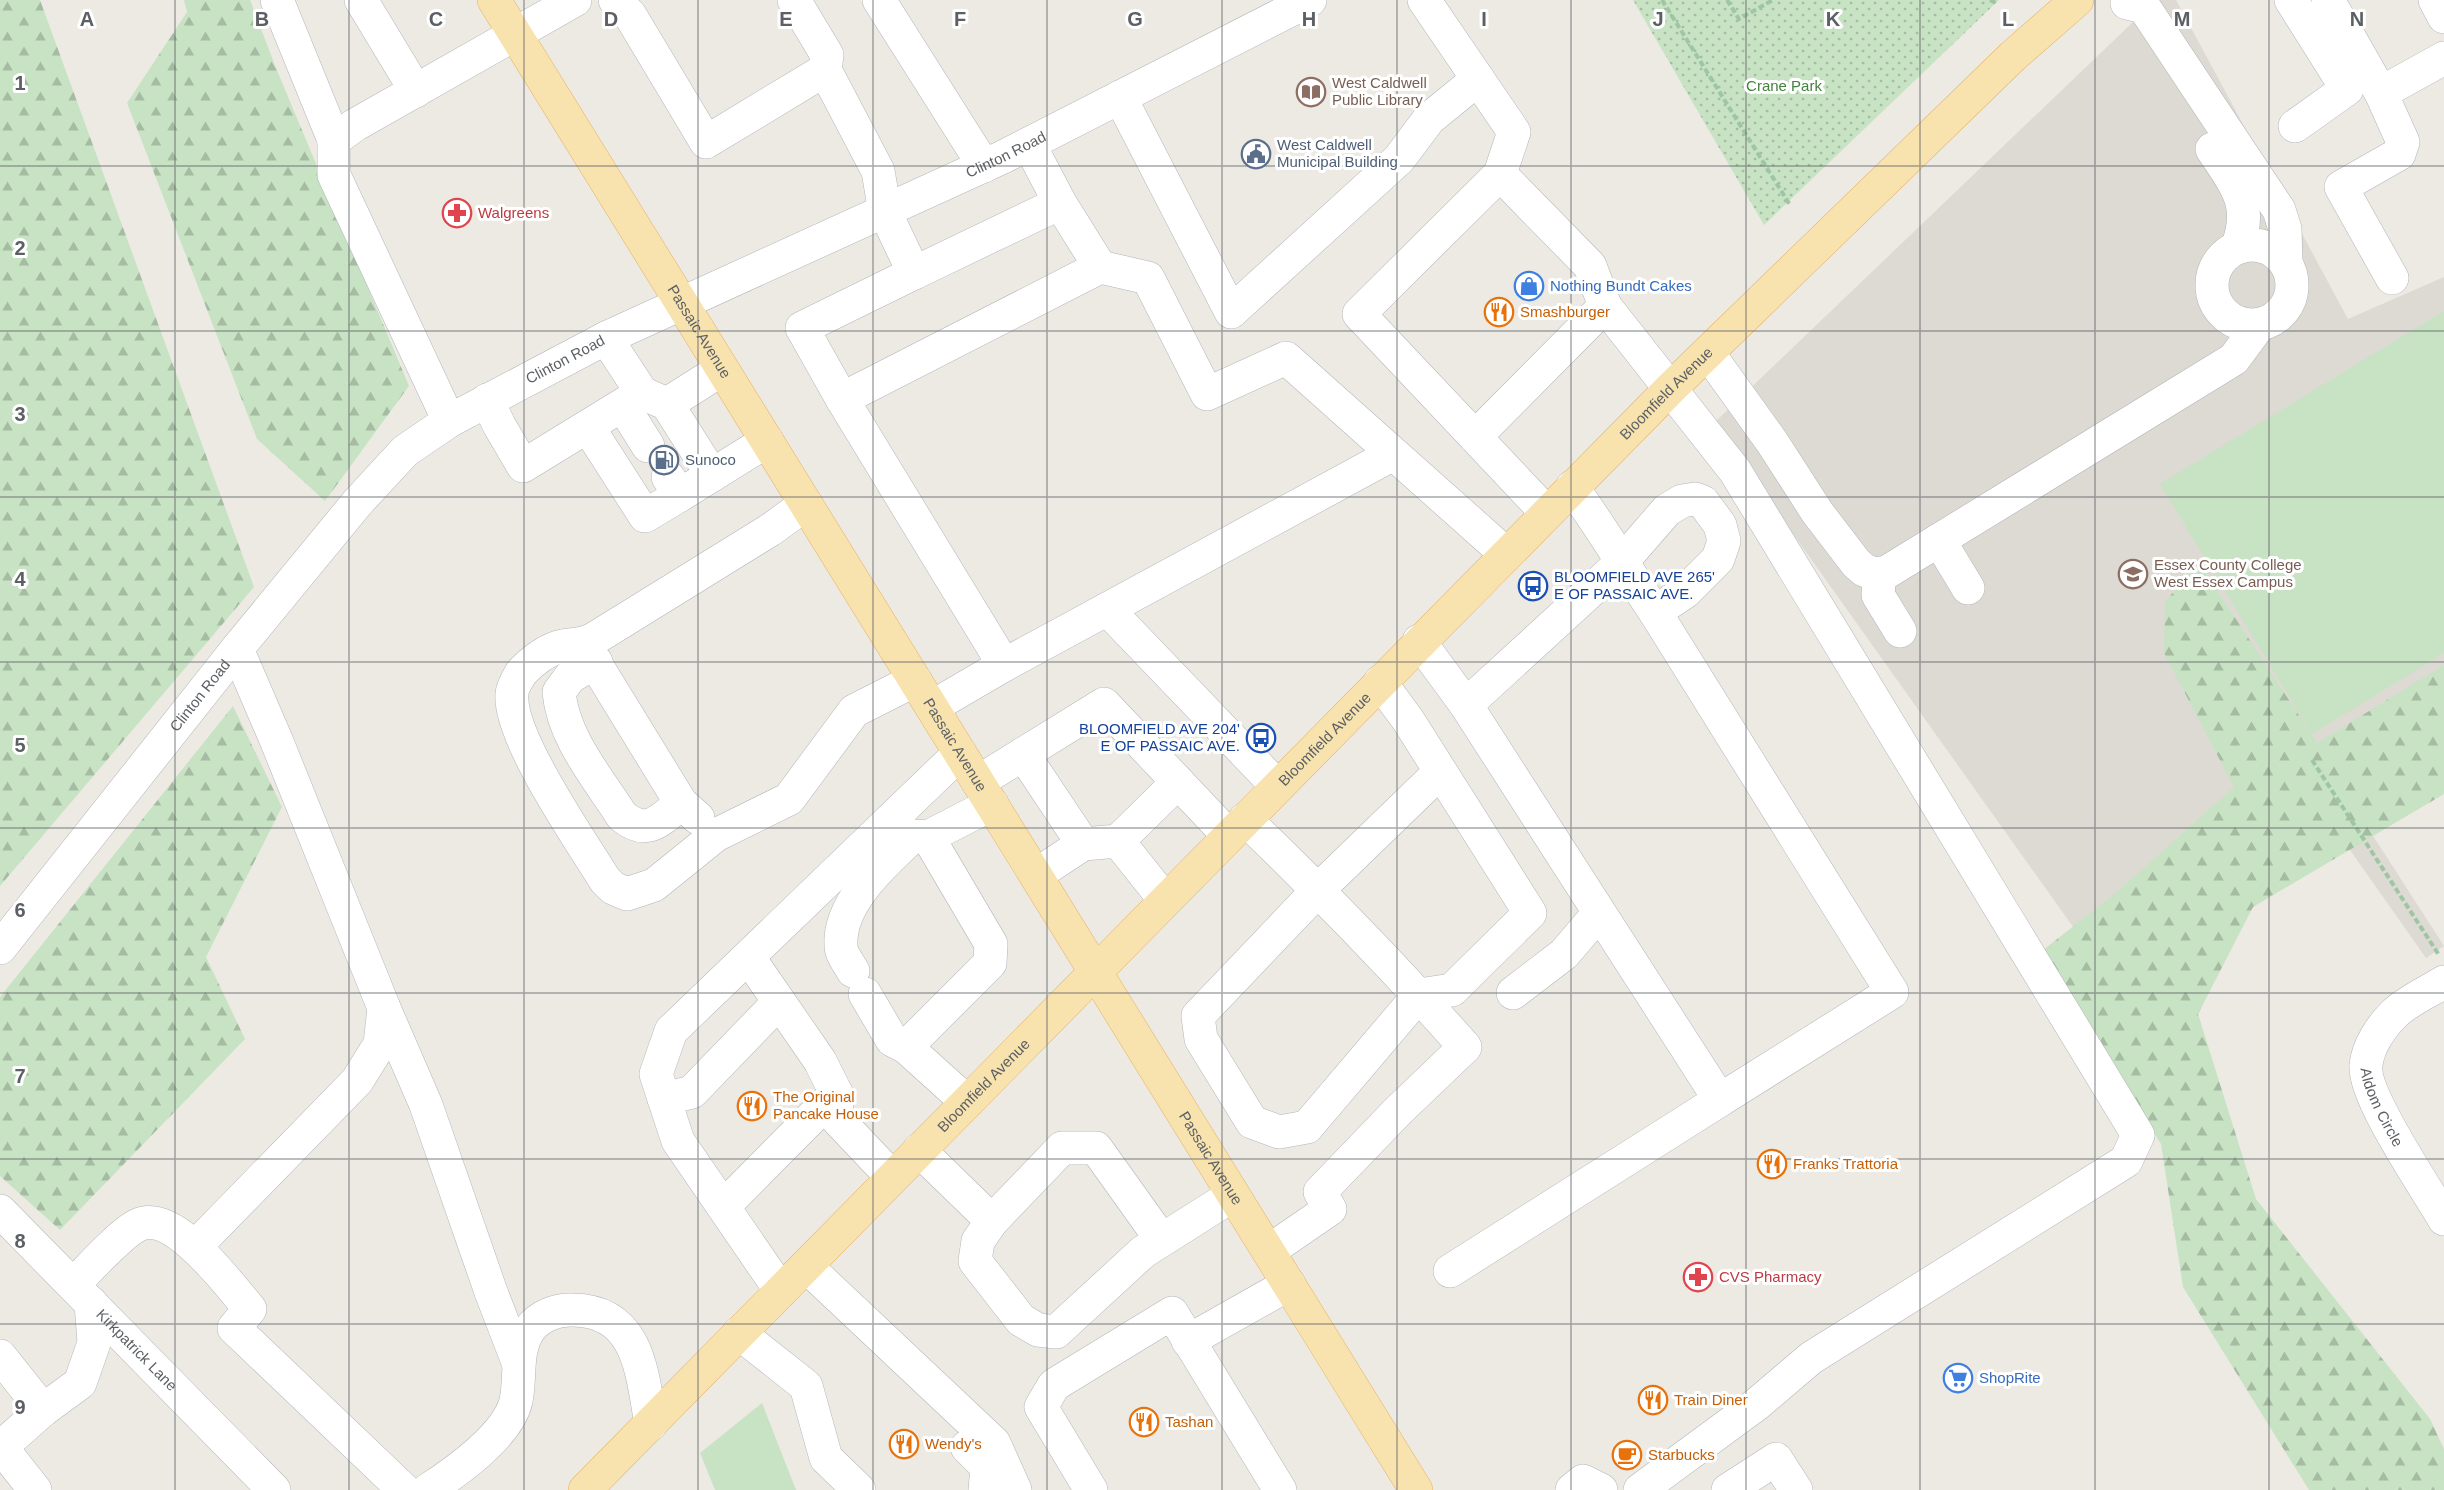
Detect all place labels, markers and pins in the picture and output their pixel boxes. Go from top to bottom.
place label: West Caldwell Public Library [1332,74,1427,108]
library icon: West Caldwell Public Library [1295,76,1327,108]
place label: West Caldwell Municipal Building [1277,136,1398,170]
public building icon: West Caldwell Municipal Building [1240,138,1272,170]
pharmacy icon: Walgreens [441,197,473,229]
place label: Walgreens [478,204,549,221]
shop icon: Nothing Bundt Cakes [1513,270,1545,302]
place label: Nothing Bundt Cakes [1550,277,1692,294]
restaurant icon: Smashburger [1483,296,1515,328]
place label: Smashburger [1520,303,1610,320]
fuel station icon: Sunoco [648,444,680,476]
place label: Sunoco [685,451,736,468]
place label: Essex County College West Essex Campus [2154,556,2302,590]
school or university icon: Essex County College West Essex Campus [2117,558,2149,590]
place label: BLOOMFIELD AVE 265' E OF PASSAIC AVE. [1554,568,1715,602]
bus stop icon: BLOOMFIELD AVE 265' E OF PASSAIC AVE. [1517,570,1549,602]
place label: BLOOMFIELD AVE 204' E OF PASSAIC AVE. [1079,720,1240,754]
bus stop icon: BLOOMFIELD AVE 204' E OF PASSAIC AVE. [1245,722,1277,754]
place label: The Original Pancake House [773,1088,879,1122]
restaurant icon: The Original Pancake House [736,1090,768,1122]
restaurant icon: Franks Trattoria [1756,1148,1788,1180]
place label: Franks Trattoria [1793,1155,1899,1172]
pharmacy icon: CVS Pharmacy [1682,1261,1714,1293]
place label: CVS Pharmacy [1719,1268,1822,1285]
supermarket icon: ShopRite [1942,1362,1974,1394]
place label: ShopRite [1979,1369,2041,1386]
restaurant icon: Train Diner [1637,1384,1669,1416]
place label: Train Diner [1674,1391,1748,1408]
restaurant icon: Tashan [1128,1406,1160,1438]
place label: Tashan [1165,1413,1213,1430]
restaurant icon: Wendy's [888,1428,920,1460]
place label: Wendy's [925,1435,982,1452]
cafe icon: Starbucks [1611,1439,1643,1471]
place label: Starbucks [1648,1446,1715,1463]

